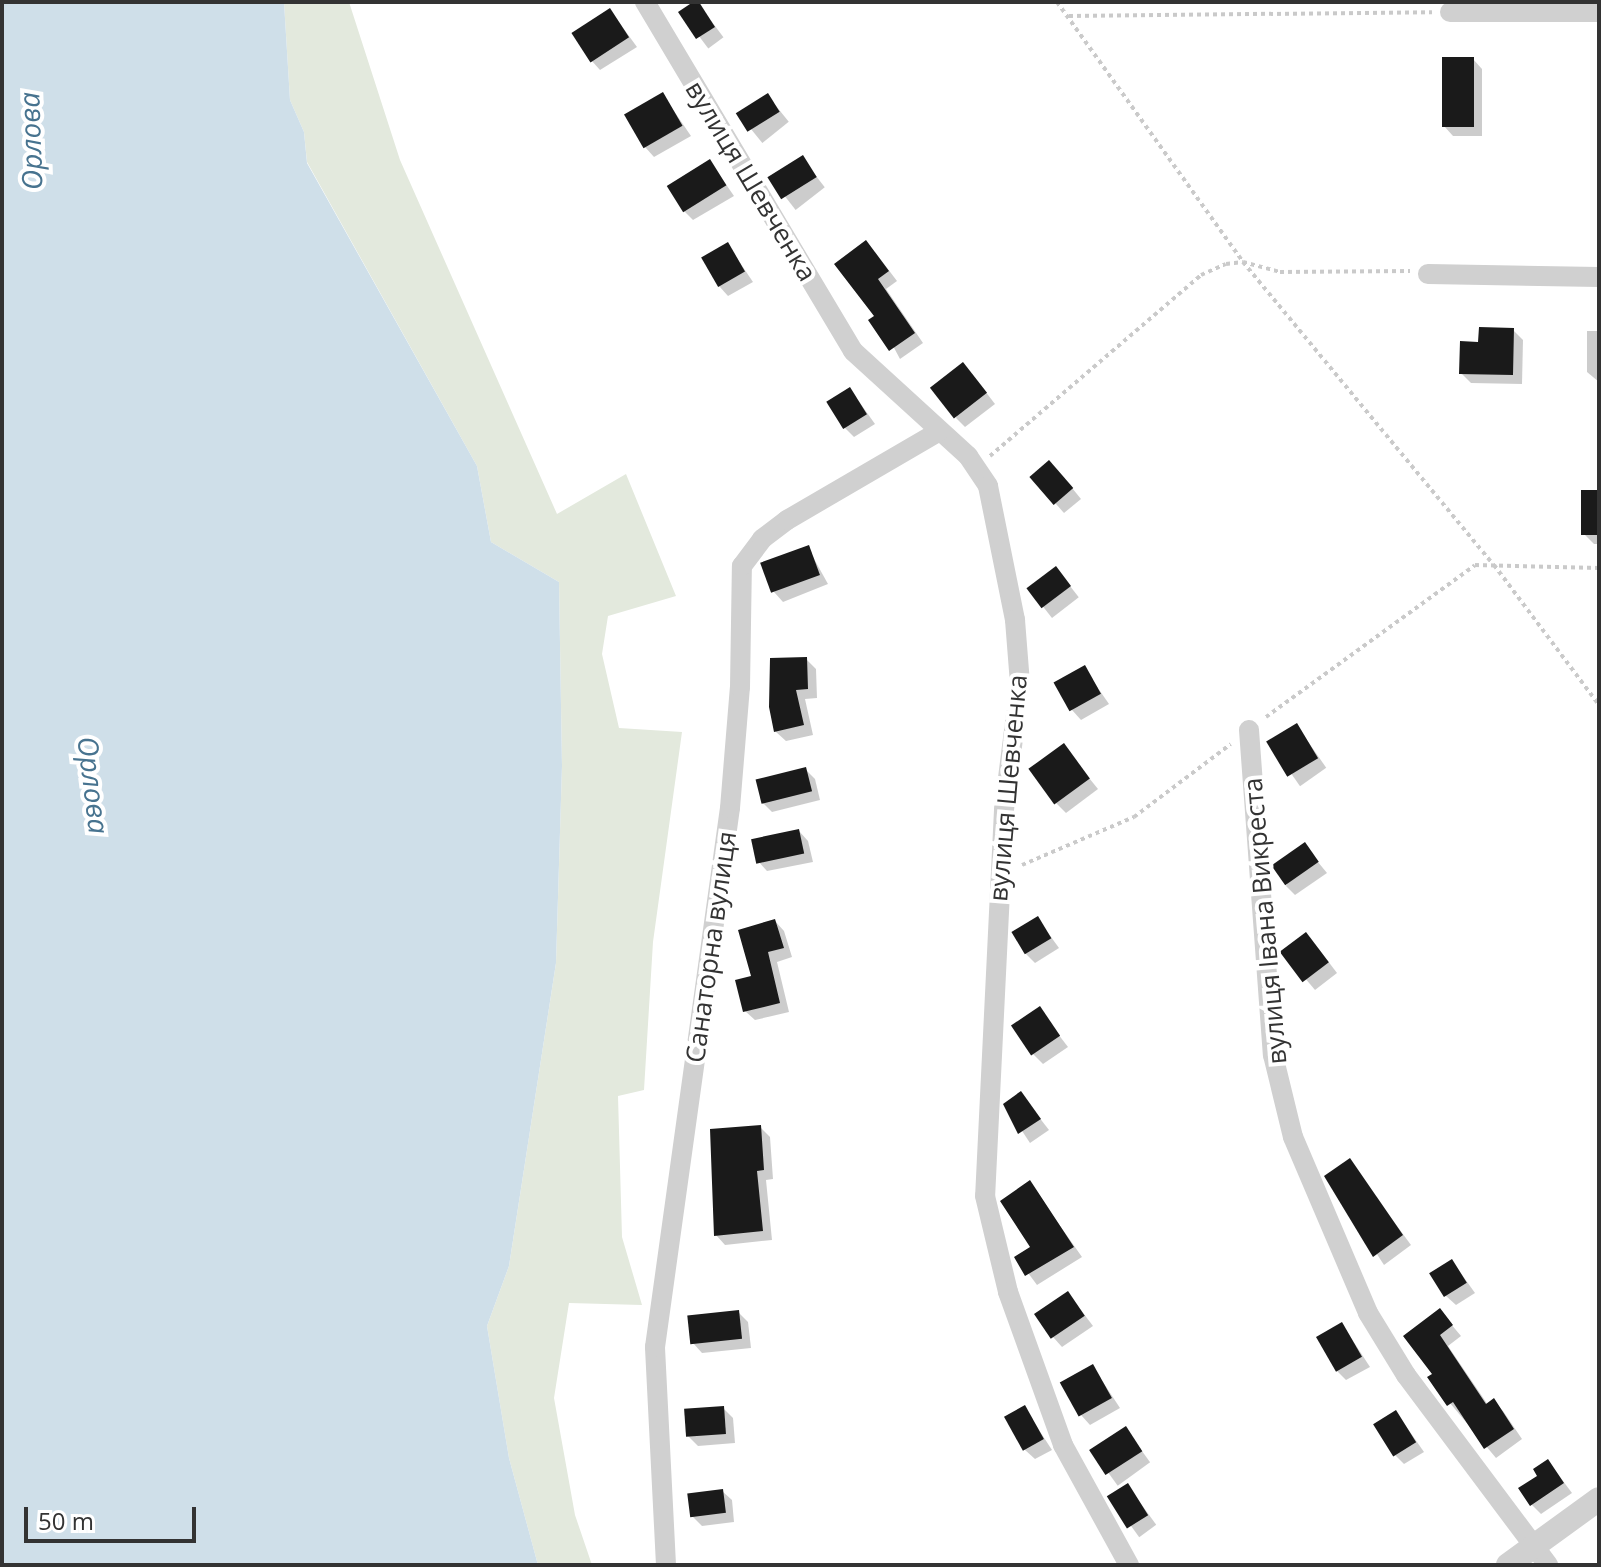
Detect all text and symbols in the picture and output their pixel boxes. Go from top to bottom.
street label: вулиця Шевченка [679,75,823,287]
water label: Орлова [11,91,49,191]
street label: вулиця Шевченка [983,673,1033,903]
water label: Орлова [71,734,117,836]
street label: вулиця Івана Викреста [1237,776,1293,1066]
street label: Санаторна вулиця [679,829,743,1065]
scale bar [28,1491,200,1541]
text: 50 m [38,1504,94,1537]

